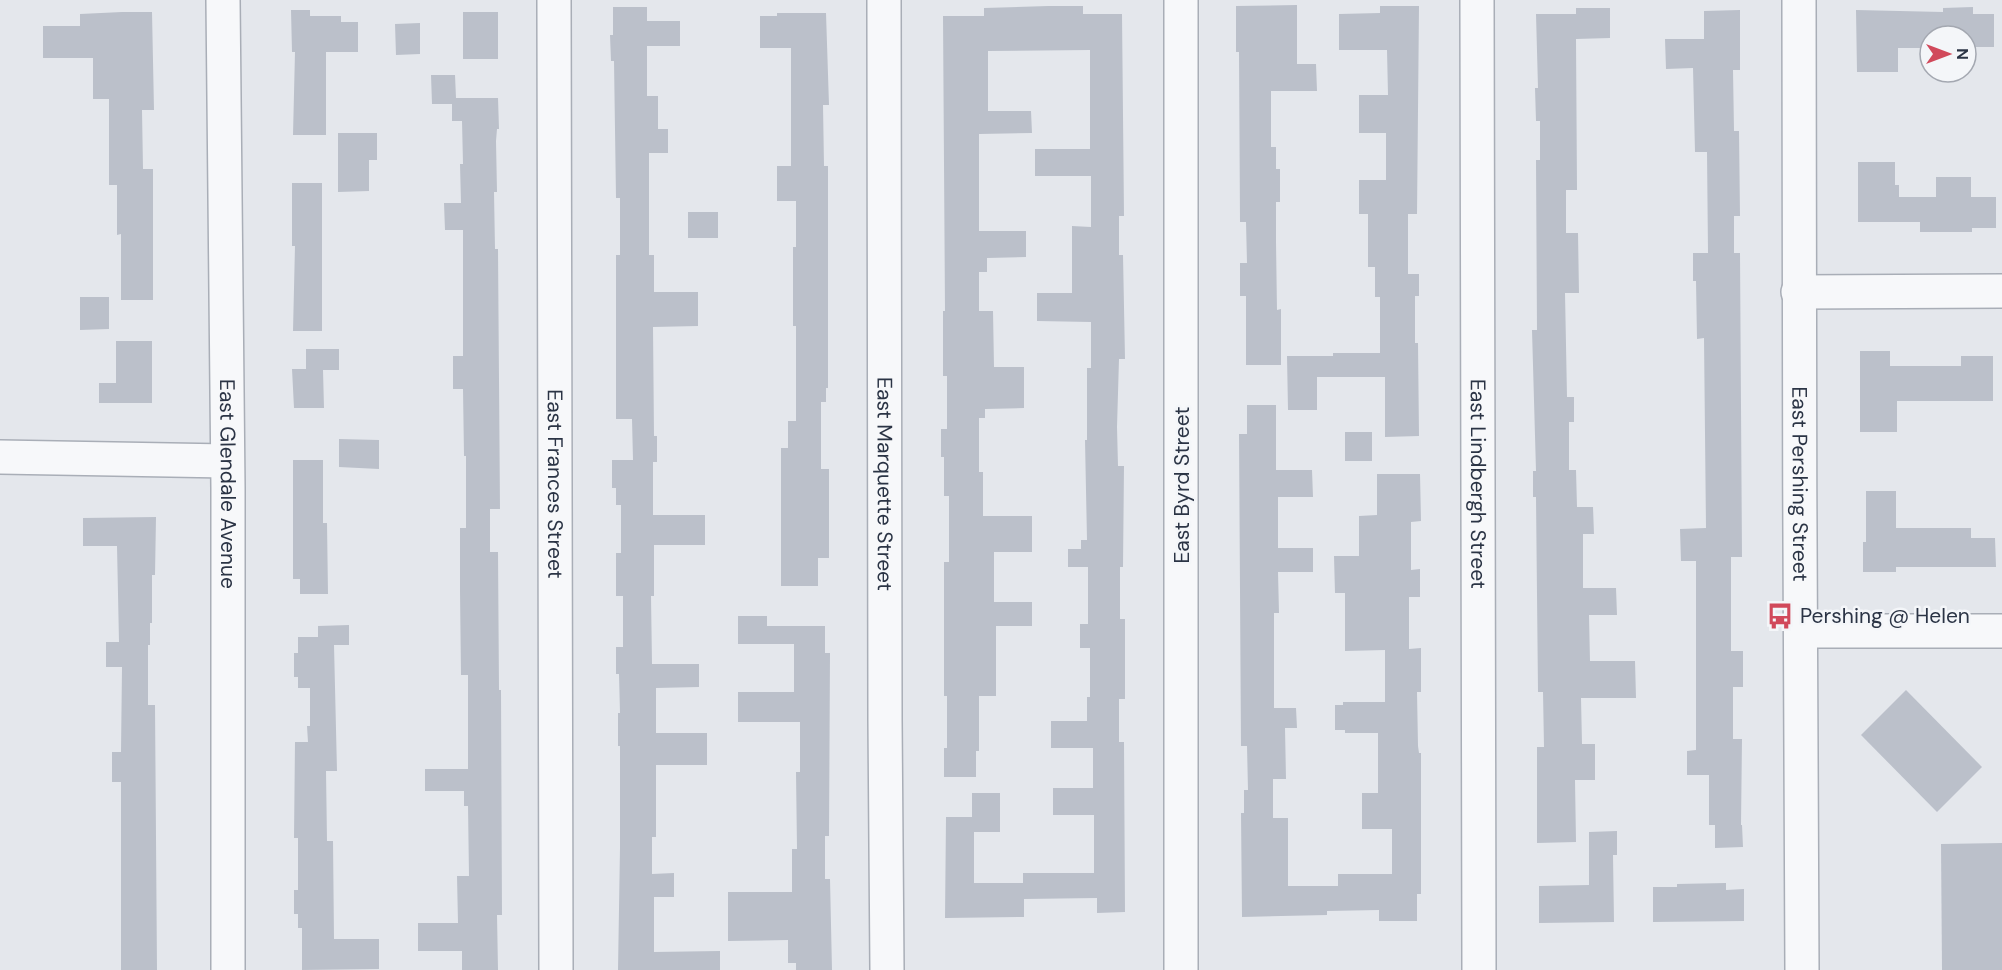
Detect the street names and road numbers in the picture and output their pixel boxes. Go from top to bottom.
street label: East Marquette Street [871,377,899,591]
street label: East Glendale Avenue [213,379,242,589]
street label: East Lindbergh Street [1464,379,1492,589]
street label: East Pershing Street [1785,386,1814,582]
street label: East Frances Street [541,389,569,579]
street label: East Byrd Street [1168,406,1196,564]

